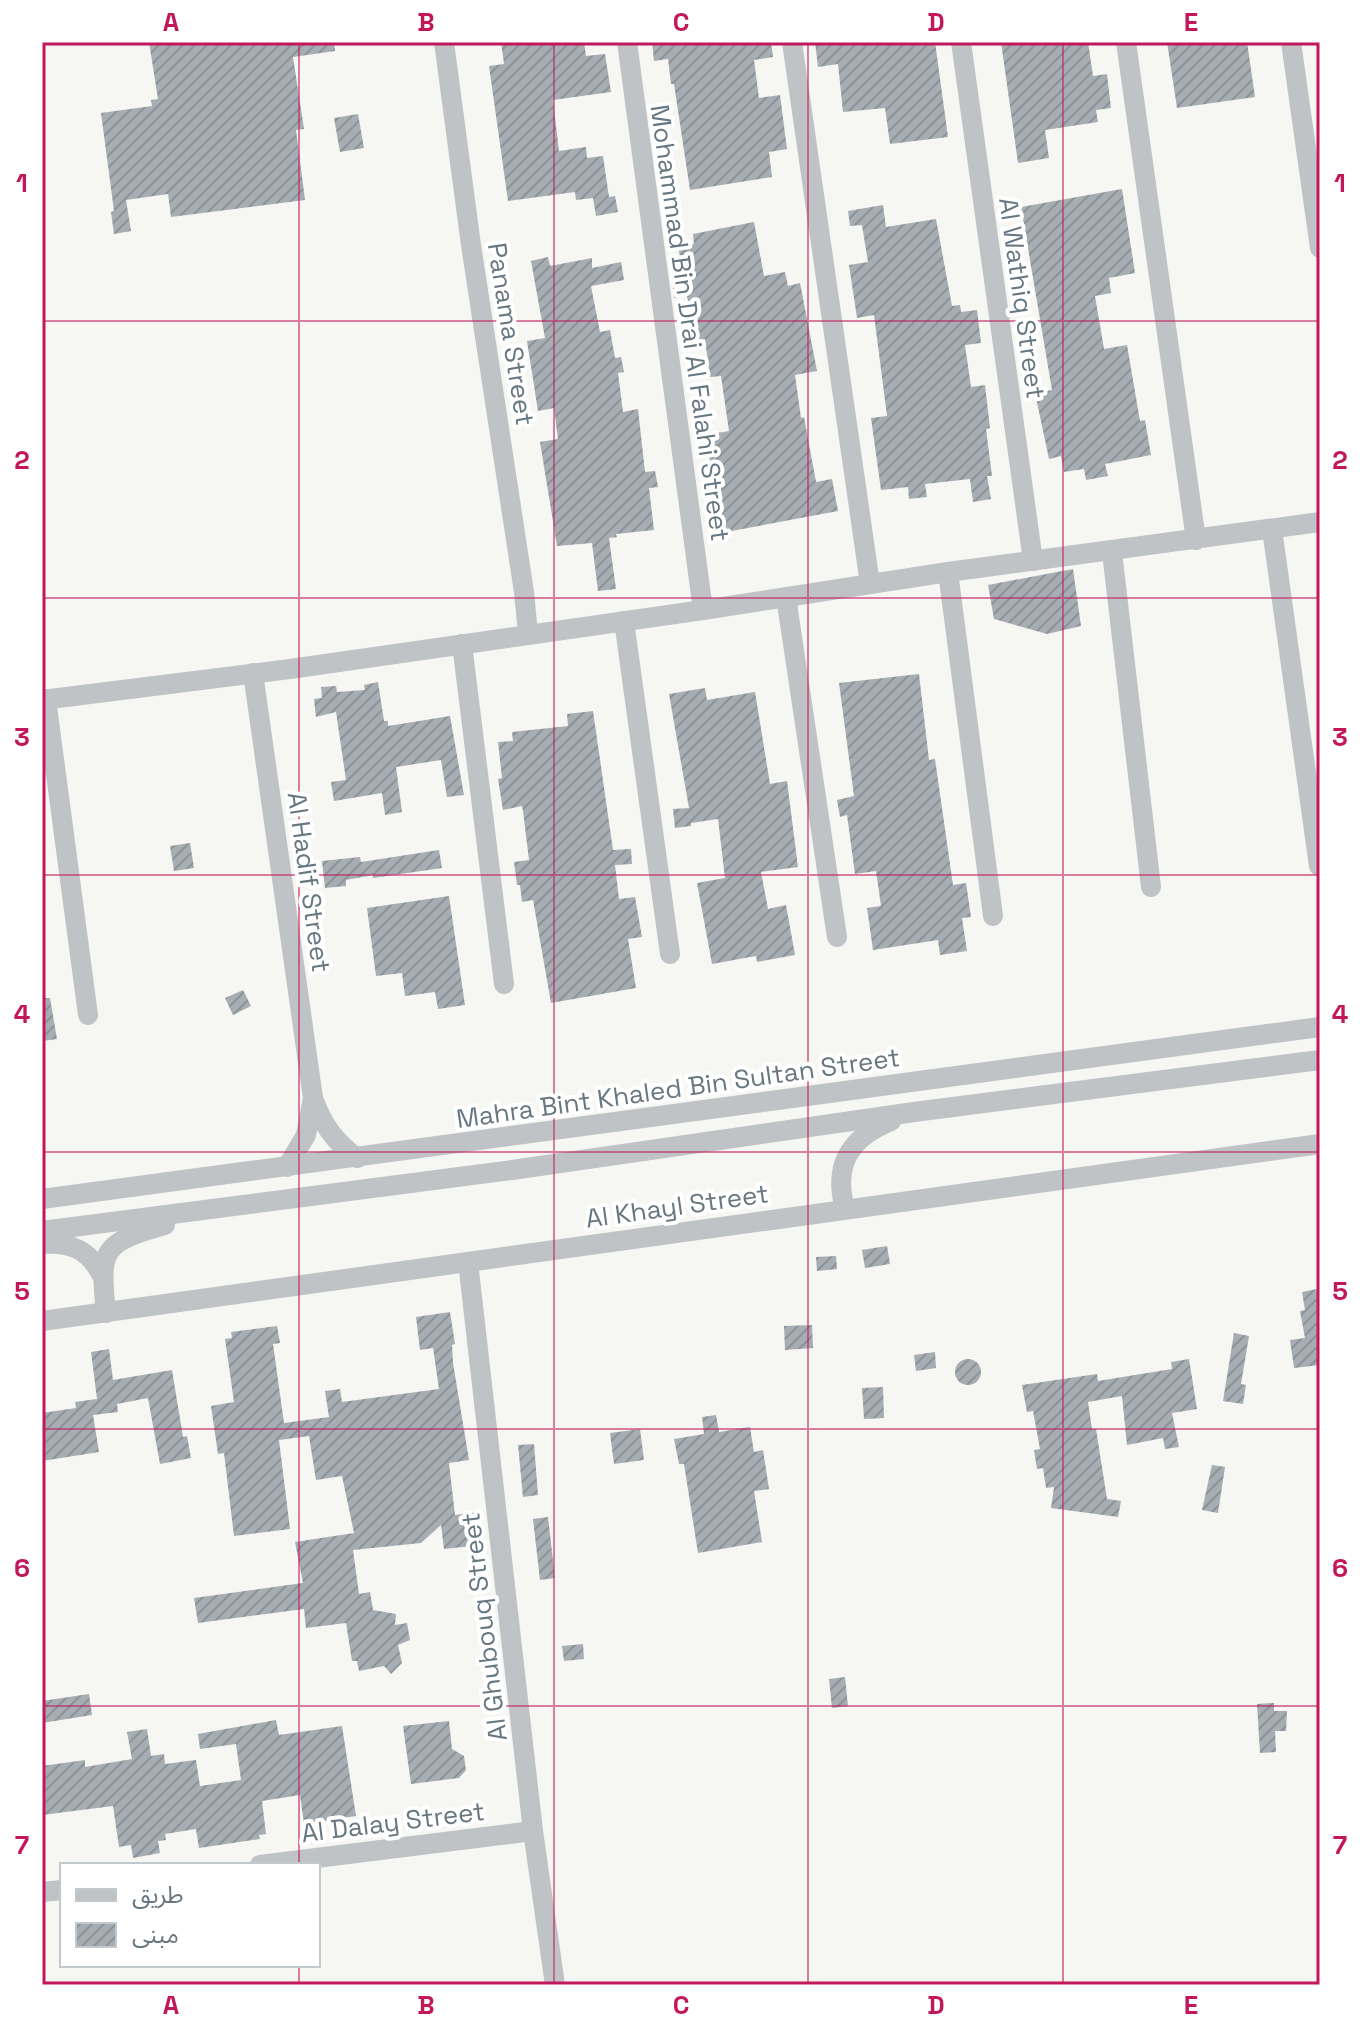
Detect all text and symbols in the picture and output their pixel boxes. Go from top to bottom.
text: A [163,5,180,39]
text: B [417,5,435,39]
text: C [673,5,689,39]
text: D [927,5,945,39]
text: E [1184,5,1198,39]
street label: Mohammad Bin Drai Al Falahi Street [643,102,737,544]
text: 1 [16,166,28,200]
text: 1 [1334,166,1346,200]
street label: Al Wathiq Street [991,195,1053,401]
street label: Panama Street [480,240,542,428]
text: 2 [14,443,30,477]
text: 2 [1332,443,1348,477]
text: 3 [14,720,30,754]
text: 3 [1332,720,1348,754]
street label: Al Hadif Street [280,790,338,974]
text: 4 [14,997,30,1031]
text: 4 [1332,997,1348,1031]
street label: Mahra Bint Khaled Bin Sultan Street [454,1040,902,1136]
street label: Al Khayl Street [583,1176,771,1236]
text: 5 [14,1274,30,1308]
text: 5 [1332,1274,1348,1308]
street label: Al Ghubouq Street [453,1511,515,1743]
text: 6 [14,1551,30,1585]
text: 6 [1332,1551,1348,1585]
street label: Al Dalay Street [299,1794,487,1850]
text: 7 [15,1828,29,1862]
text: 7 [1333,1828,1347,1862]
legend [60,1863,320,1967]
text: طريق [132,1879,184,1910]
text: مبنى [132,1919,179,1950]
text: A [163,1988,180,2022]
text: B [417,1988,435,2022]
text: C [673,1988,689,2022]
text: D [927,1988,945,2022]
text: E [1184,1988,1198,2022]

